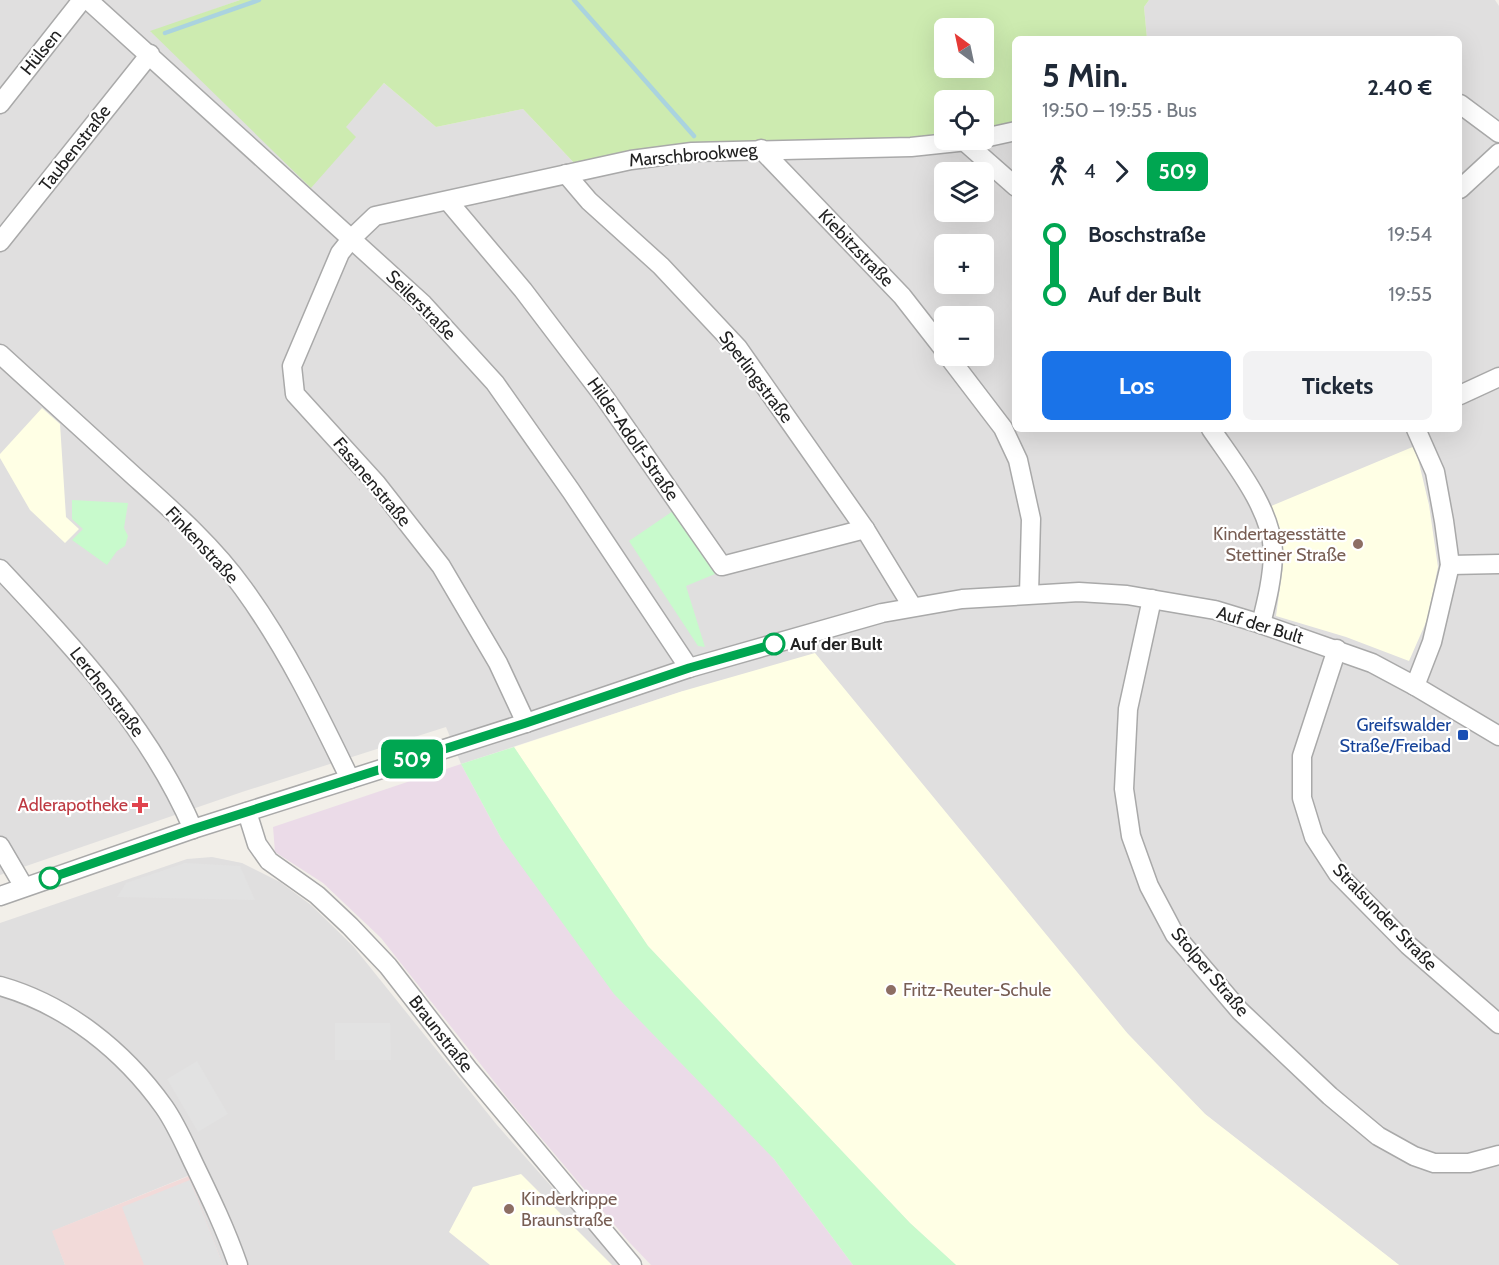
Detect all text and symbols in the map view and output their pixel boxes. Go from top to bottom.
north arrow [934,18,994,78]
map controls [934,18,994,366]
street label: Hülsen [16,25,66,79]
text: 5 Min. [1042,55,1128,95]
text: 2.40 € [1367,74,1432,101]
button: locate [934,90,994,150]
text: 19:50 – 19:55 · Bus [1042,98,1197,122]
street label: Taubenstraße [35,101,115,195]
street label: Marschbrookweg [628,138,759,172]
icon: walk [1042,155,1075,188]
icon: forward [1105,155,1138,188]
text: 4 [1084,159,1096,183]
text: 509 [1159,159,1196,184]
button: layers [934,162,994,222]
street label: Kiebitzstraße [814,205,898,291]
text: Boschstraße [1088,221,1206,248]
text: 19:54 [1388,222,1432,246]
button: + [934,234,994,294]
street label: Seilerstraße [381,265,461,345]
text: Auf der Bult [1088,281,1201,308]
text: 19:55 [1388,282,1432,306]
button: − [934,306,994,366]
street label: Sperlingstraße [714,327,798,427]
button: Los [1042,351,1231,420]
button: Tickets [1243,351,1432,420]
street label: Hilde-Adolf-Straße [582,373,684,505]
street label: Fasanenstraße [328,433,416,531]
street label: Finkenstraße [161,502,243,588]
place label: Kindertagesstätte Stettiner Straße [1213,523,1346,566]
marker: Kindertagesstätte Stettiner Straße [1351,537,1365,551]
street label: Auf der Bult [1214,601,1306,649]
marker: Auf der Bult [763,633,785,655]
place label: Auf der Bult [790,633,883,655]
street label: Lerchenstraße [65,643,149,741]
place label: Greifswalder Straße/Freibad [1339,714,1451,757]
marker: Greifswalder Straße/Freibad [1456,728,1470,742]
line badge: 509 [378,740,446,778]
text: 509 [393,747,431,772]
place label: Adlerapotheke [18,794,128,816]
marker: Adlerapotheke [133,798,147,812]
street label: Stralsunder Straße [1328,859,1442,975]
unlabelled marker [39,867,61,889]
street label: Stolper Straße [1166,923,1254,1021]
place label: Fritz-Reuter-Schule [903,979,1051,1001]
marker: Fritz-Reuter-Schule [884,983,898,997]
street label: Braunstraße [404,991,478,1077]
place label: Kinderkrippe Braunstraße [521,1188,617,1231]
marker: Kinderkrippe Braunstraße [502,1202,516,1216]

